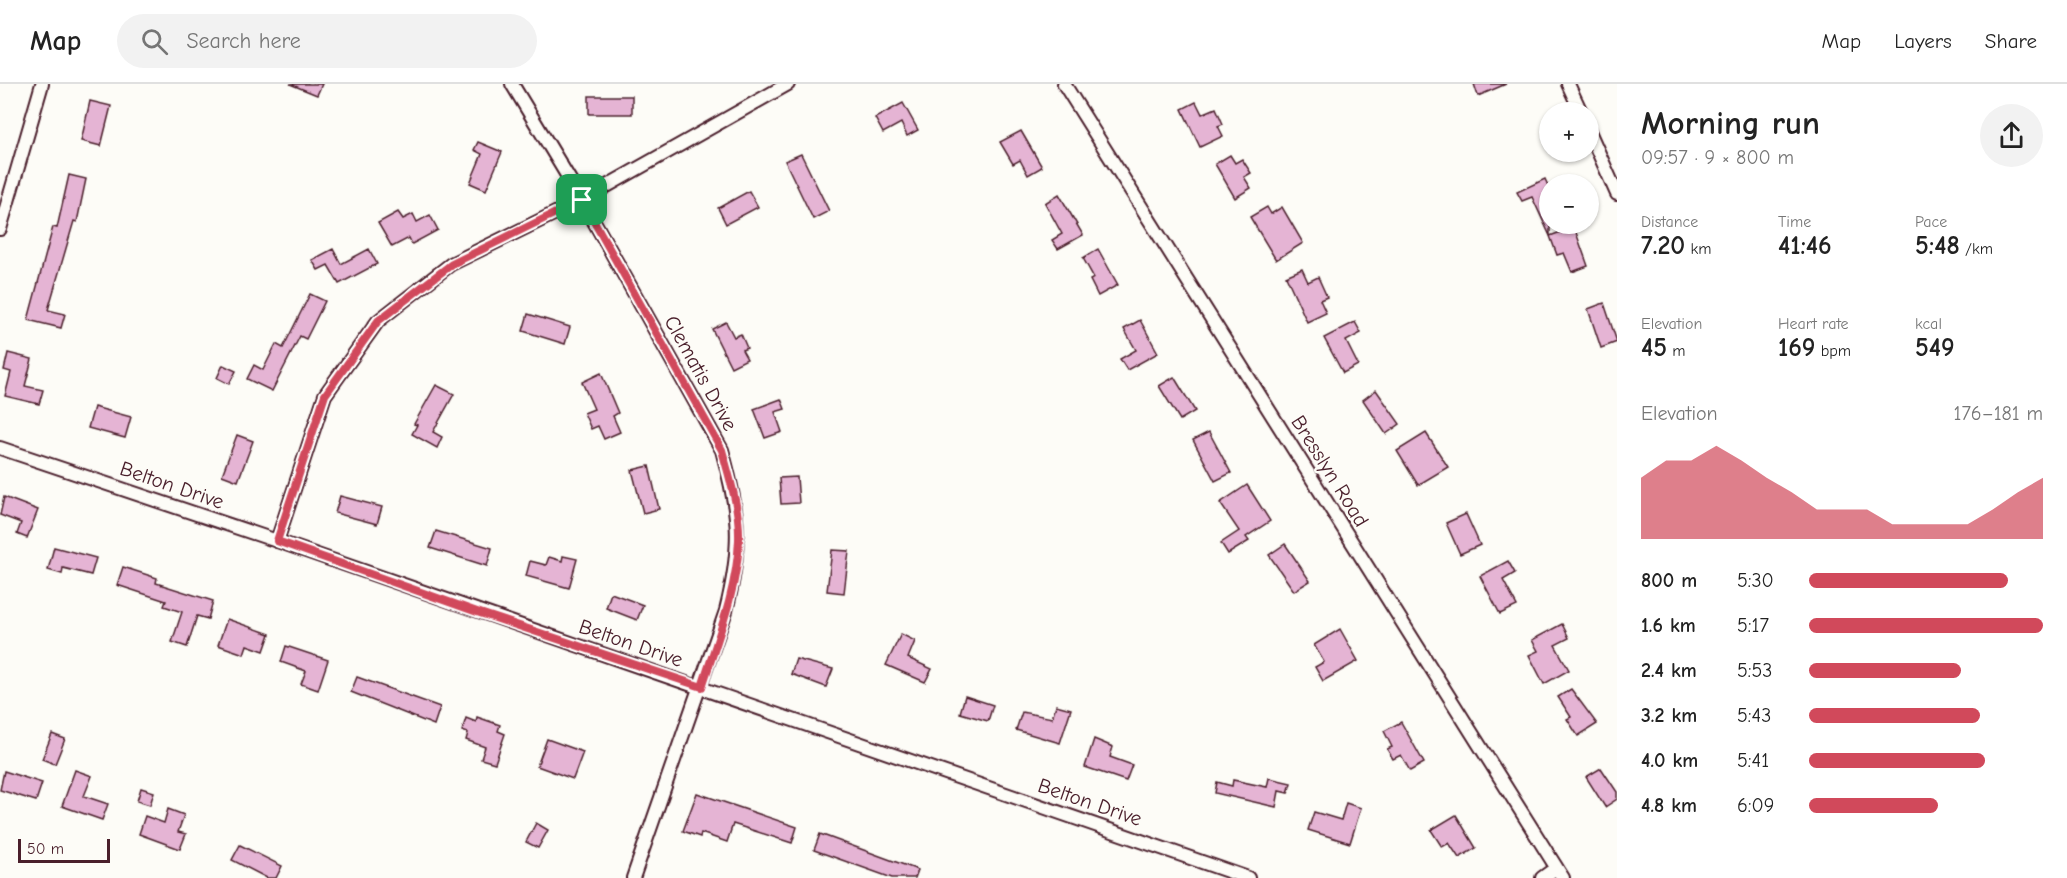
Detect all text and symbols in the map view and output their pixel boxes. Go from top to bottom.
search box [117,14,537,68]
text: Map [30,25,81,57]
icon: search [138,25,171,58]
text: Search here [186,28,301,54]
text: Map [1822,29,1861,53]
text: Layers [1894,29,1952,53]
text: Share [1985,29,2037,53]
map controls [1539,102,1599,234]
button: + [1539,102,1599,162]
text: Morning run [1641,104,1820,142]
button: share [1980,104,2043,167]
text: 09:57 · 9 × 800 m [1641,146,1794,169]
pin [556,174,607,225]
button: − [1539,174,1599,234]
icon: arrive [565,183,598,216]
text: Distance [1641,213,1698,231]
text: Time [1778,213,1811,231]
text: Pace [1915,213,1947,231]
text: 7.20 [1641,231,1685,261]
text: 41:46 [1778,231,1832,261]
text: 5:48 [1915,231,1960,261]
text: km [1685,240,1712,258]
text: /km [1960,240,1993,258]
street label: Clematis Drive [659,311,743,435]
text: Elevation [1641,315,1702,333]
text: Heart rate [1778,315,1849,333]
text: kcal [1915,315,1942,333]
text: 45 [1641,333,1667,363]
text: 169 [1778,333,1815,363]
text: 549 [1915,333,1955,363]
text: m [1667,342,1686,360]
text: bpm [1815,342,1851,360]
text: Elevation [1641,402,1718,425]
text: 176–181 m [1954,402,2043,425]
street label: Bresslyn Road [1286,411,1374,531]
street label: Belton Drive [117,456,227,514]
text: 800 m [1641,569,1697,592]
text: 5:30 [1737,569,1774,592]
street label: Belton Drive [576,614,686,672]
text: 1.6 km [1641,614,1696,637]
text: 5:17 [1737,614,1769,637]
text: 2.4 km [1641,659,1697,682]
text: 5:53 [1737,659,1772,682]
text: 3.2 km [1641,704,1697,727]
text: 5:43 [1737,704,1771,727]
text: 4.0 km [1641,749,1698,772]
text: 5:41 [1737,749,1769,772]
street label: Belton Drive [1035,773,1145,831]
text: 4.8 km [1641,794,1697,817]
text: 6:09 [1737,794,1774,817]
scale bar [18,836,110,864]
text: 50 m [27,840,64,858]

